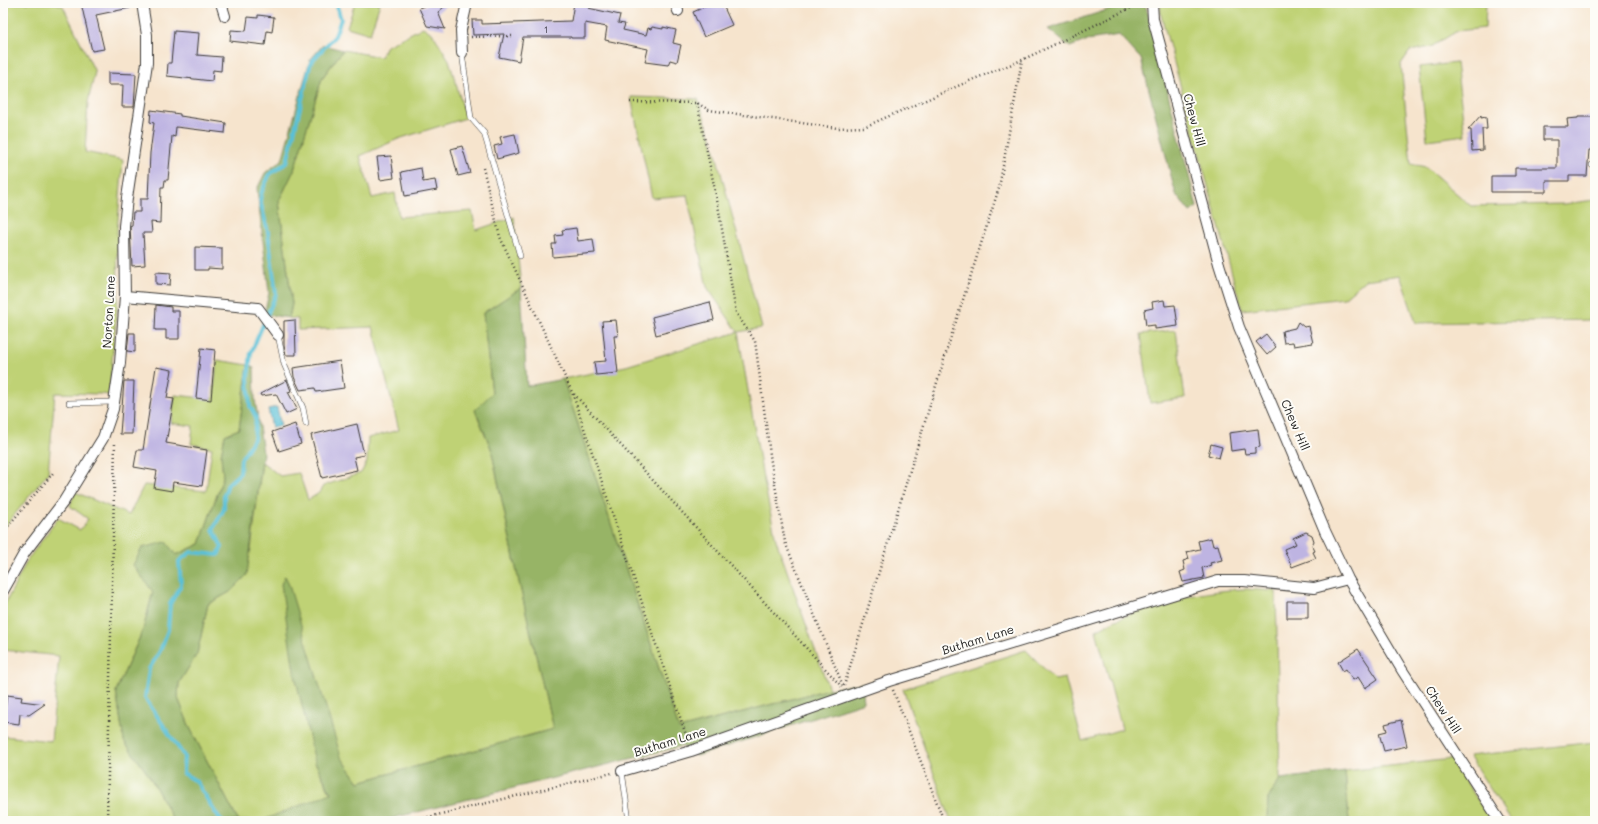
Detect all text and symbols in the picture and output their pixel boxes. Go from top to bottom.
house number: 1 [544,22,548,36]
street label: Chew Hill [1180,92,1210,148]
street label: Norton Lane [98,275,118,349]
street label: Chew Hill [1278,397,1314,453]
street label: Butham Lane [940,620,1016,658]
street label: Chew Hill [1422,682,1465,737]
street label: Butham Lane [632,722,708,760]

